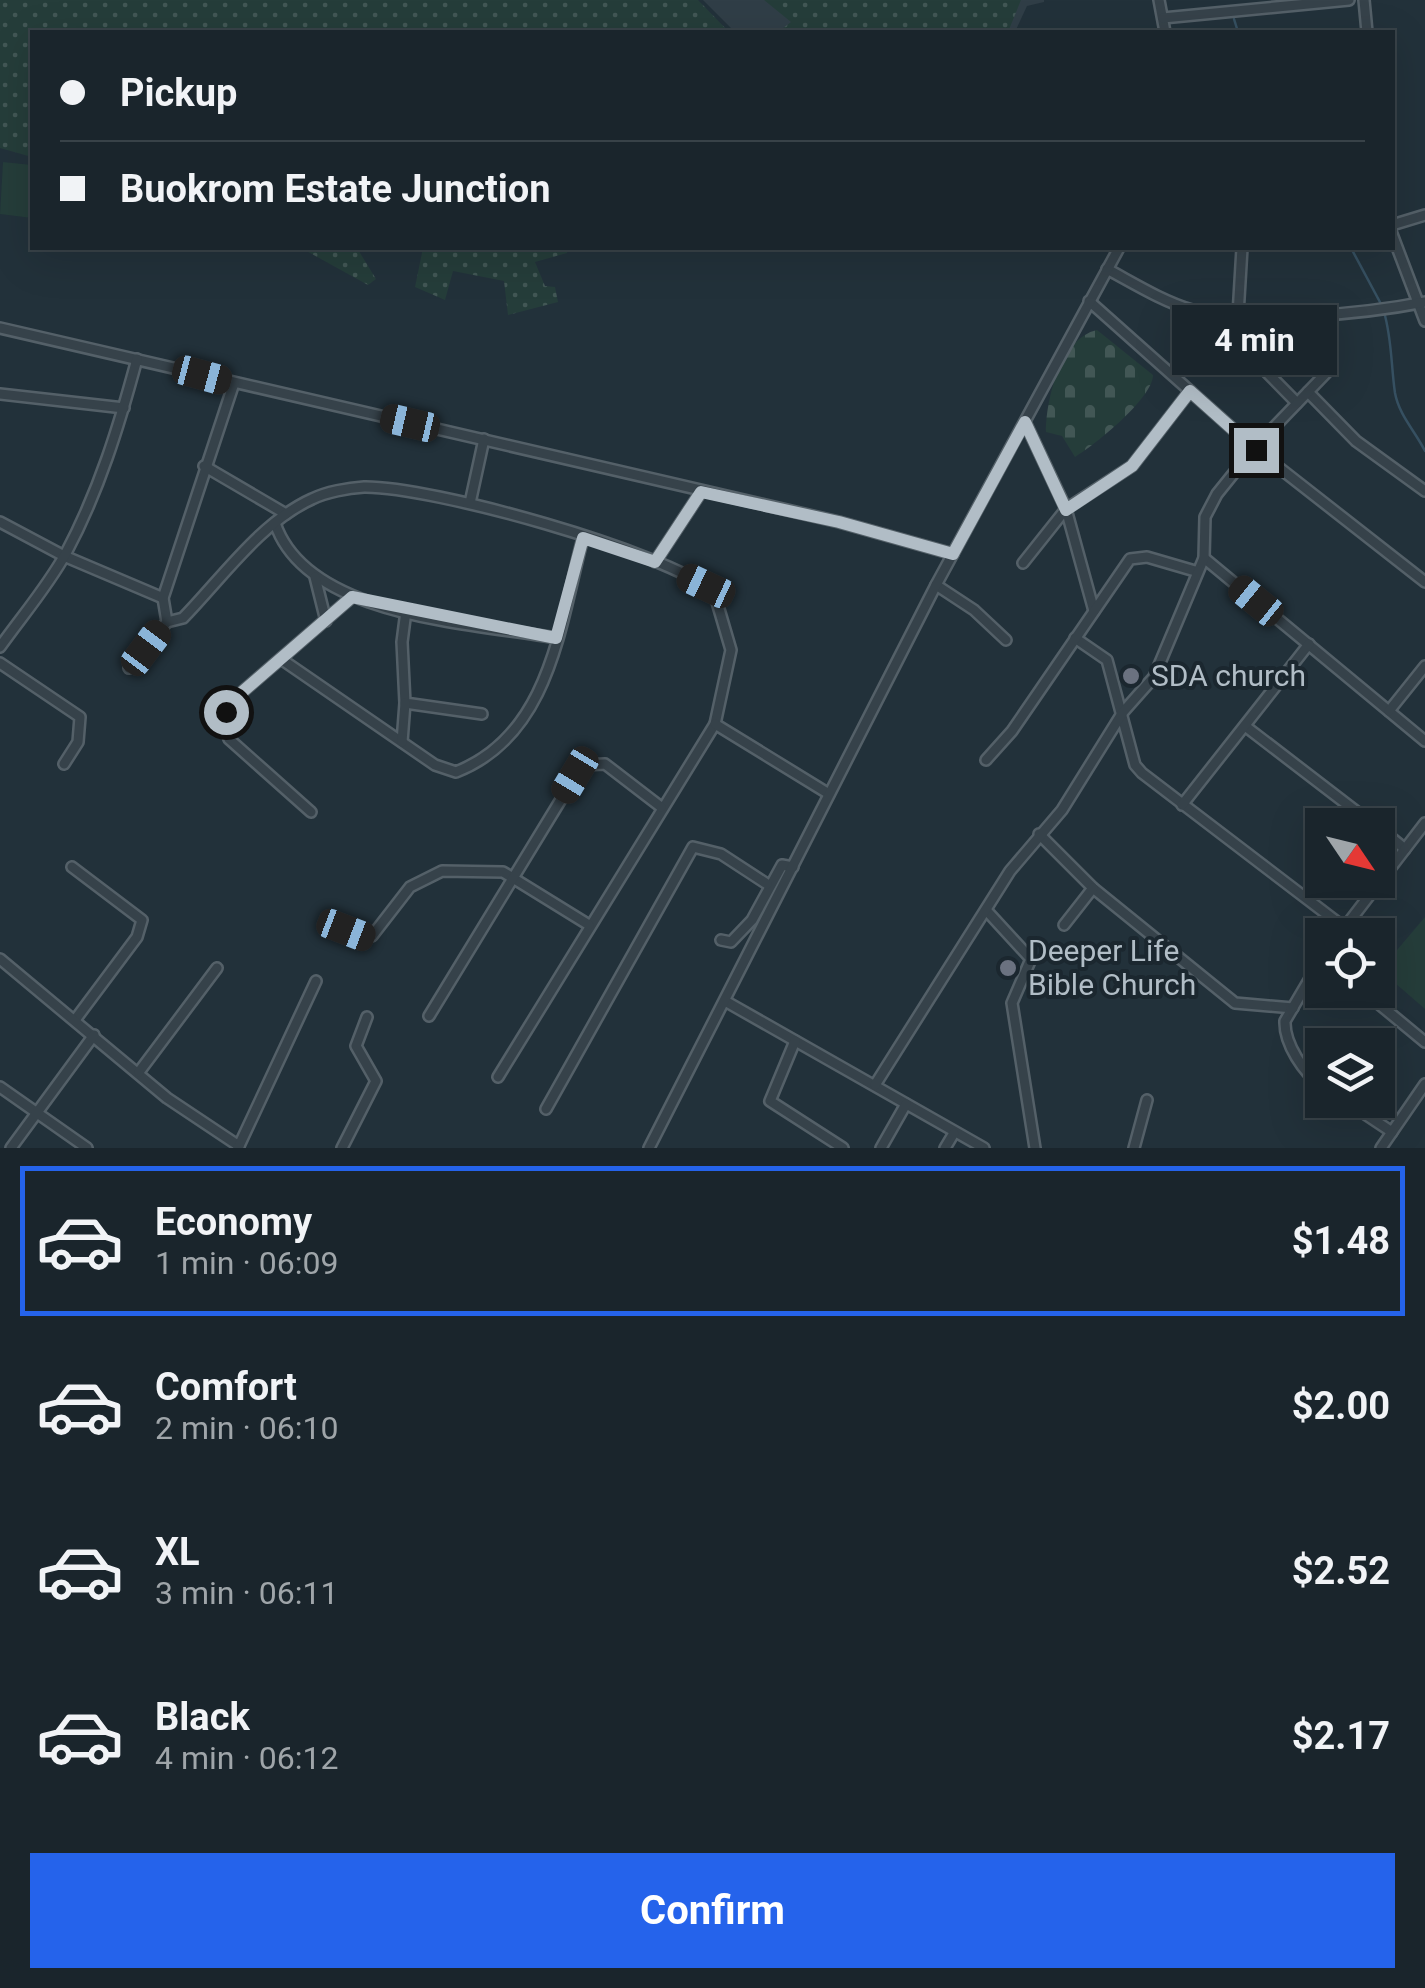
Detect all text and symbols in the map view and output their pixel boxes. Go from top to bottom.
text: Pickup [120,71,237,115]
text: Buokrom Estate Junction [120,167,551,211]
callout: 4 min [1174,305,1338,375]
text: 4 min [1214,321,1295,359]
car [169,353,235,397]
car [377,402,443,444]
route end [1234,428,1279,473]
car [672,560,740,612]
car [1223,570,1289,632]
car [116,615,176,681]
place label: SDA church [1151,658,1306,693]
marker: SDA church [1120,665,1142,687]
route start [204,690,249,735]
car [547,742,603,808]
north arrow [1305,808,1395,898]
map controls [1305,808,1395,1118]
car [313,905,379,955]
button: locate [1305,918,1395,1008]
place label: Deeper Life Bible Church [1028,933,1196,1002]
marker: Deeper Life Bible Church [997,957,1019,979]
button: layers [1305,1028,1395,1118]
icon: car [35,1196,125,1286]
text: Economy [155,1200,312,1244]
text: $1.48 [1292,1219,1390,1263]
text: 1 min · 06:09 [155,1244,338,1282]
icon: car [35,1361,125,1451]
text: Comfort [155,1365,297,1409]
text: $2.00 [1292,1384,1390,1428]
text: 2 min · 06:10 [155,1409,338,1447]
icon: car [35,1526,125,1616]
text: XL [155,1530,200,1574]
text: $2.52 [1292,1549,1390,1593]
text: 3 min · 06:11 [155,1574,338,1612]
icon: car [35,1691,125,1781]
text: Black [155,1695,250,1739]
text: $2.17 [1292,1714,1390,1758]
text: 4 min · 06:12 [155,1739,338,1777]
button: Confirm [30,1853,1395,1968]

